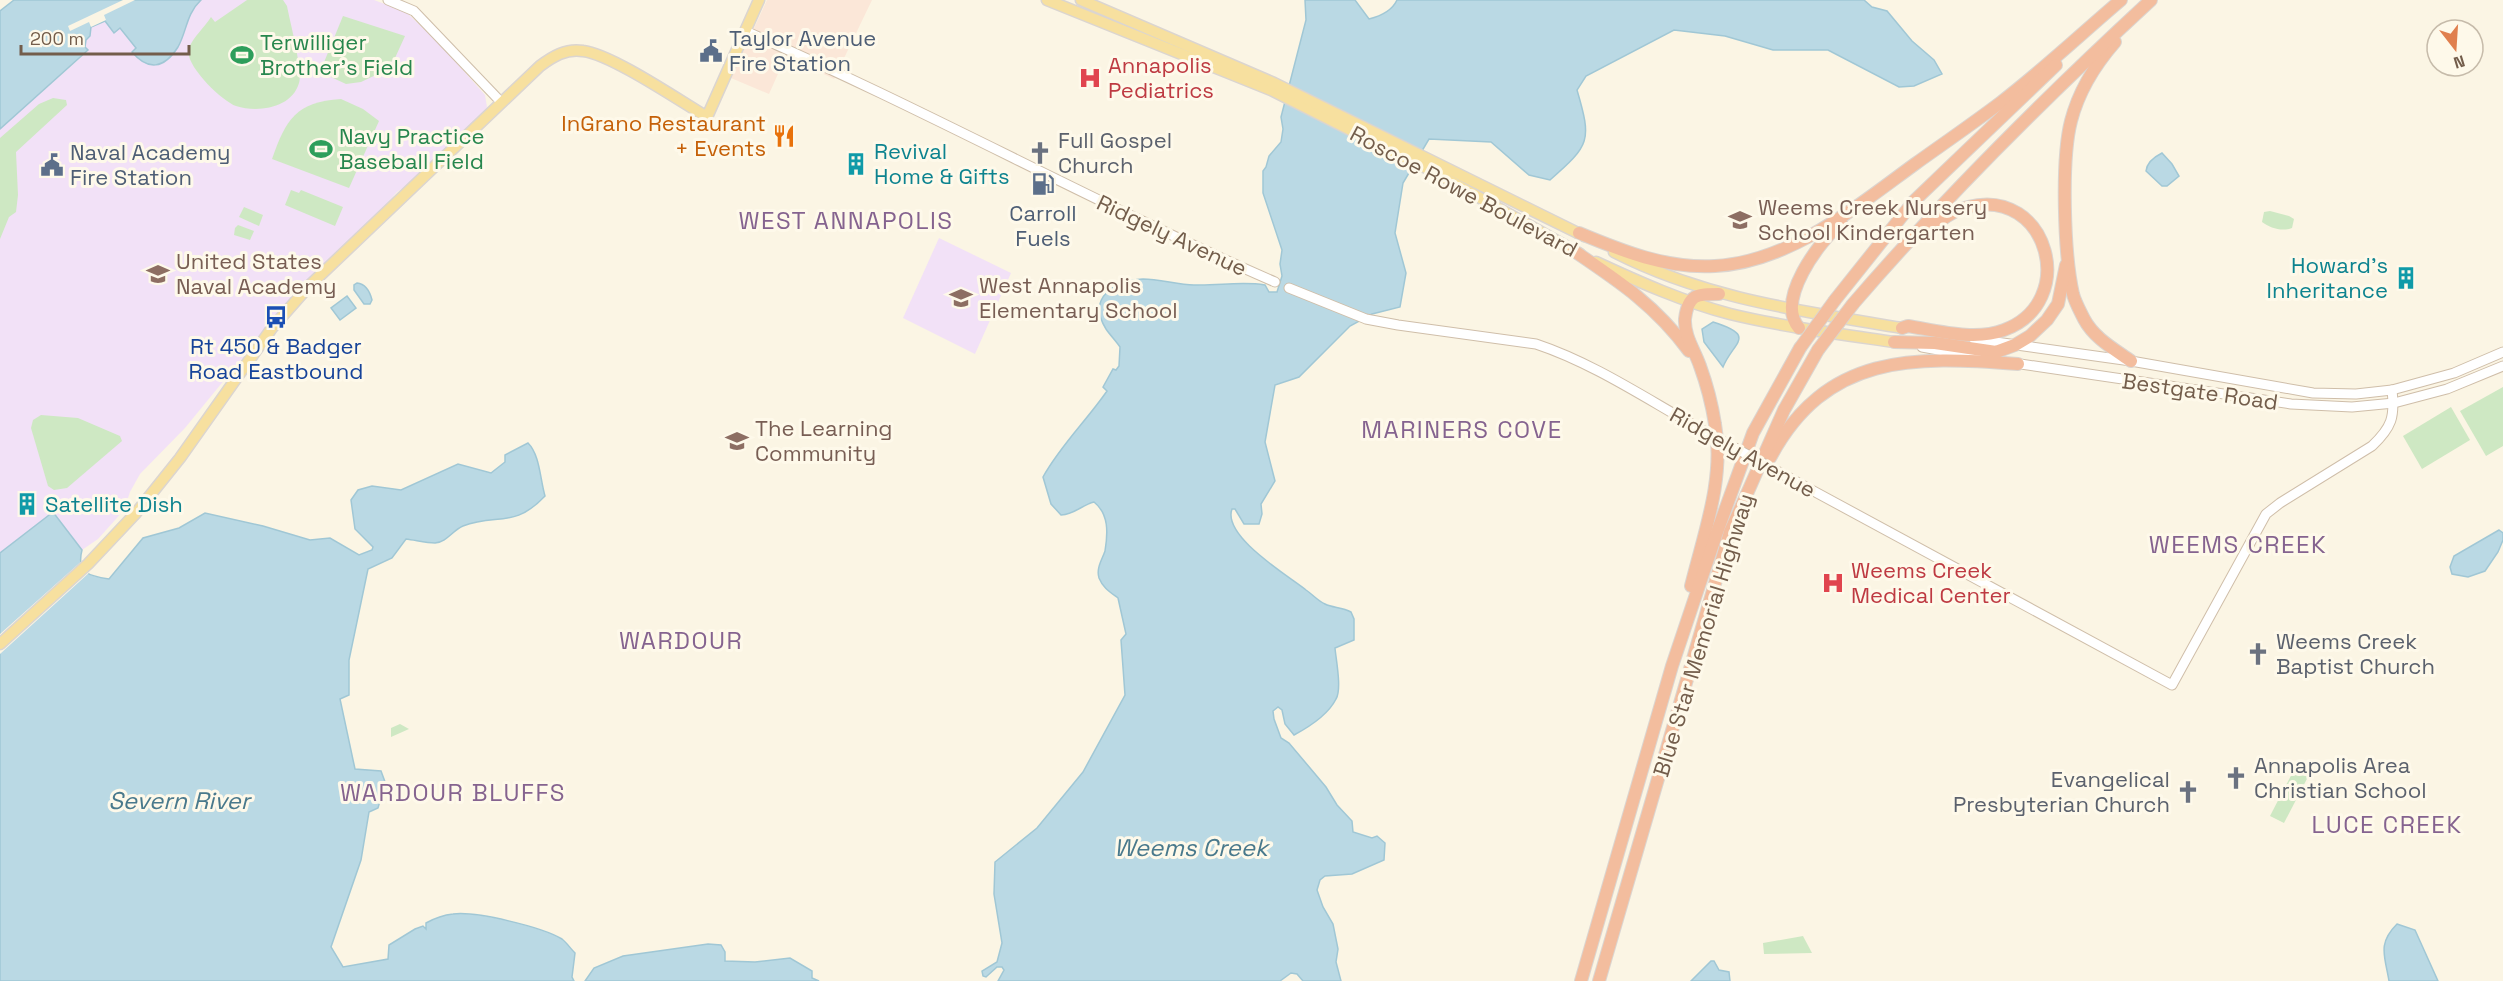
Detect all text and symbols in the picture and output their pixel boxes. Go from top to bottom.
scale bar [21,18,189,56]
north arrow [2425,18,2485,78]
place label: Taylor Avenue Fire Station [729,24,876,77]
text: 200 m [30,27,84,50]
place label: Terwilliger Brother's Field [260,28,413,81]
public building icon: Taylor Avenue Fire Station [698,38,724,64]
sports icon: Terwilliger Brother's Field [229,42,255,68]
text: N [2451,50,2467,73]
place label: Annapolis Pediatrics [1108,51,1214,104]
hospital icon: Annapolis Pediatrics [1077,65,1103,91]
place label: InGrano Restaurant + Events [561,109,766,162]
street label: Roscoe Rowe Boulevard [1345,119,1583,263]
place label: Navy Practice Baseball Field [339,122,485,175]
restaurant icon: InGrano Restaurant + Events [771,123,797,149]
place label: Full Gospel Church [1058,126,1172,179]
sports icon: Navy Practice Baseball Field [308,136,334,162]
place label: Revival Home & Gifts [874,137,1010,190]
place label: Naval Academy Fire Station [70,138,230,191]
church icon: Full Gospel Church [1027,140,1053,166]
building icon: Revival Home & Gifts [843,151,869,177]
public building icon: Naval Academy Fire Station [39,152,65,178]
fuel station icon: Carroll Fuels [1030,171,1056,197]
street label: Ridgely Avenue [1092,188,1252,282]
place label: Weems Creek Nursery School Kindergarten [1758,193,1987,246]
place label: Carroll Fuels [1009,199,1077,252]
district label: WEST ANNAPOLIS [738,205,954,236]
school or university icon: Weems Creek Nursery School Kindergarten [1727,207,1753,233]
place label: United States Naval Academy [176,247,336,300]
place label: Howard's Inheritance [2267,251,2388,304]
school or university icon: United States Naval Academy [145,261,171,287]
building icon: Howard's Inheritance [2393,265,2419,291]
place label: West Annapolis Elementary School [979,271,1178,324]
school or university icon: West Annapolis Elementary School [948,285,974,311]
bus stop icon: Rt 450 & Badger Road Eastbound [263,304,289,330]
place label: Rt 450 & Badger Road Eastbound [189,332,363,385]
street label: Bestgate Road [2120,366,2280,416]
street label: Ridgely Avenue [1665,400,1821,504]
place label: The Learning Community [755,414,893,467]
district label: MARINERS COVE [1361,414,1563,445]
school or university icon: The Learning Community [724,428,750,454]
place label: Satellite Dish [45,490,183,518]
street label: Blue Star Memorial Highway [1647,490,1759,780]
building icon: Satellite Dish [14,491,40,517]
district label: WEEMS CREEK [2149,529,2327,560]
place label: Weems Creek Medical Center [1851,556,2011,609]
hospital icon: Weems Creek Medical Center [1820,570,1846,596]
district label: WARDOUR [619,625,743,656]
place label: Weems Creek Baptist Church [2276,627,2435,680]
church icon: Weems Creek Baptist Church [2245,641,2271,667]
place label: Annapolis Area Christian School [2254,751,2427,804]
place label: Evangelical Presbyterian Church [1953,765,2170,818]
church icon: Annapolis Area Christian School [2223,765,2249,791]
district label: WARDOUR BLUFFS [340,777,566,808]
church icon: Evangelical Presbyterian Church [2175,779,2201,805]
water label: Severn River [108,785,253,816]
district label: LUCE CREEK [2311,809,2463,840]
water label: Weems Creek [1114,832,1271,863]

